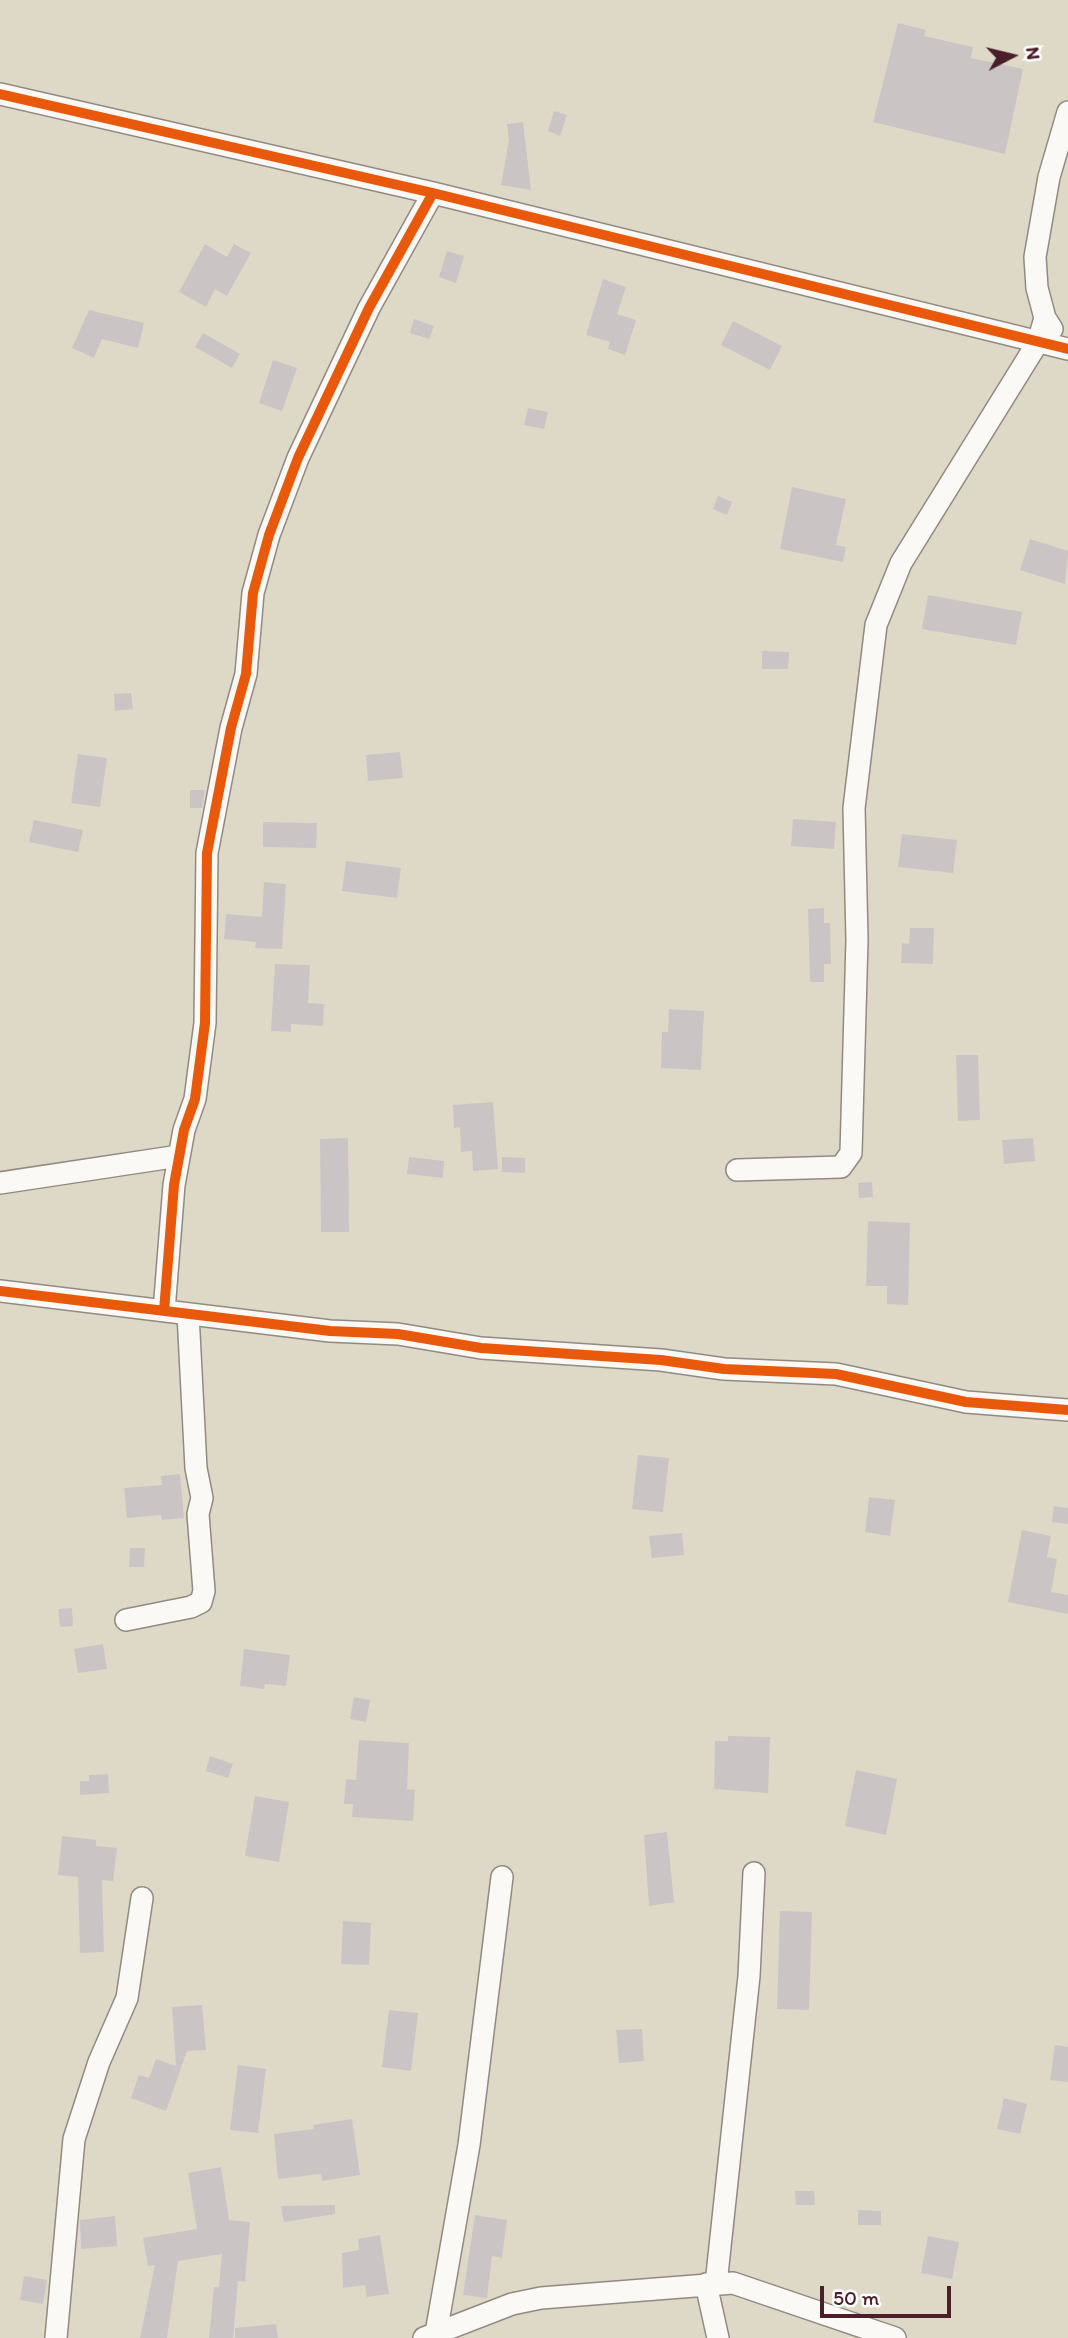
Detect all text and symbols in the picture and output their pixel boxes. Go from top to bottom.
north arrow [977,21,1047,91]
text: N [1021,46,1046,61]
scale bar [823,2272,954,2316]
text: 50 m [833,2285,879,2310]

